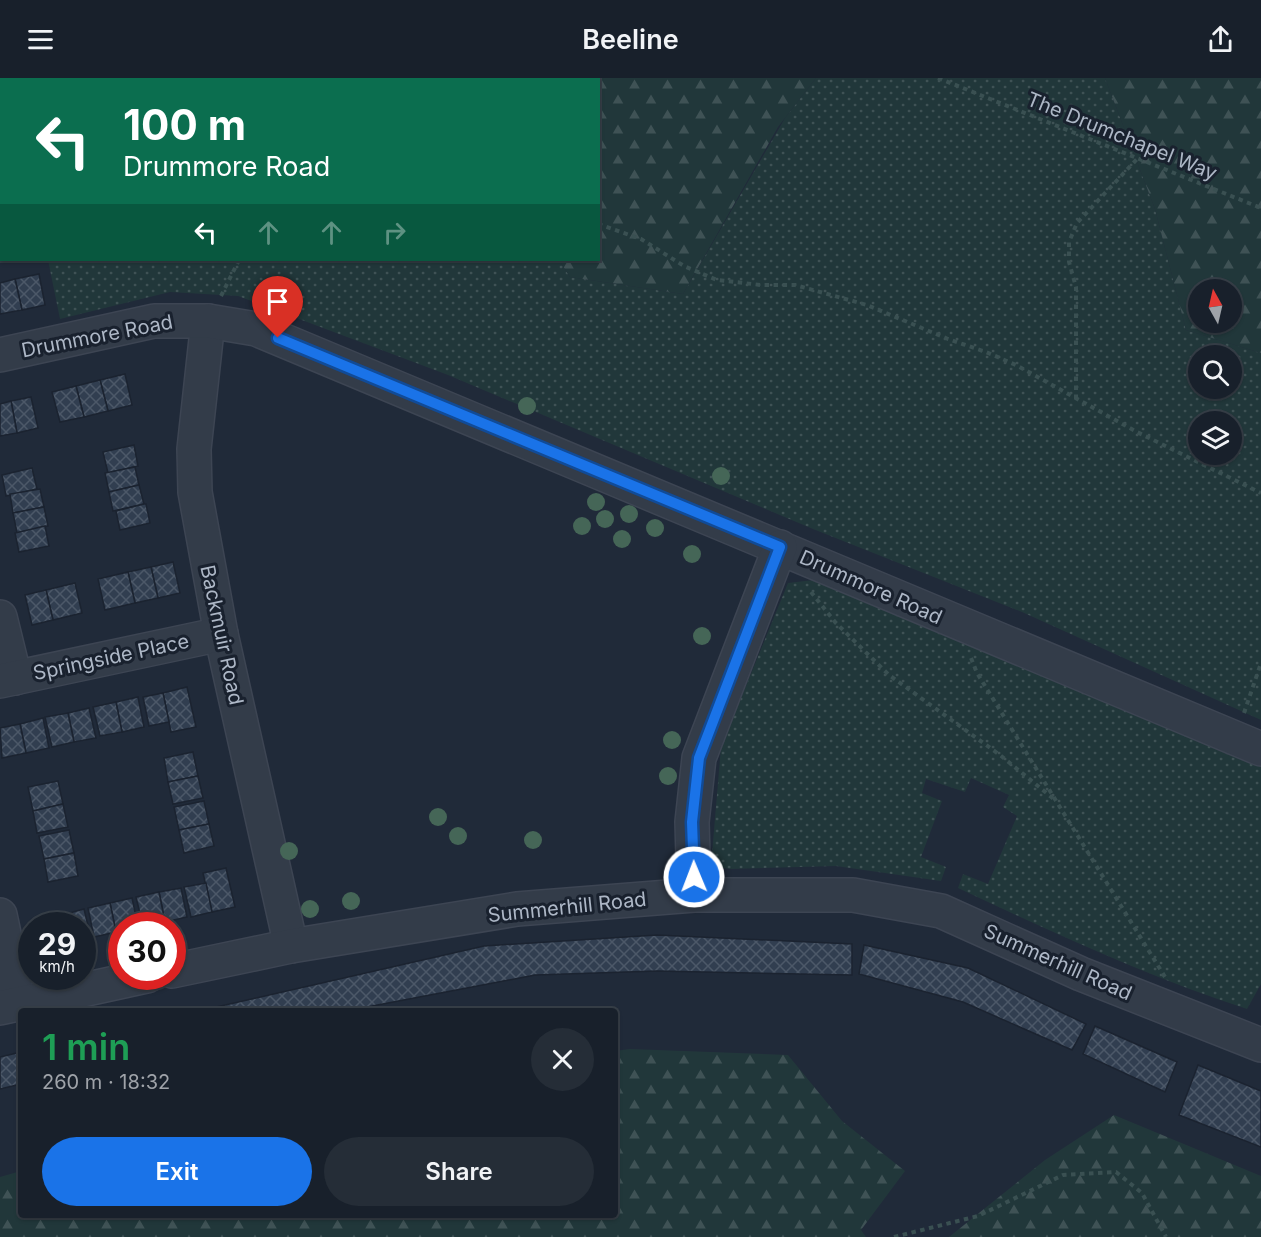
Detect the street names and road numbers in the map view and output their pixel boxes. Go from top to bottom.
street label: The Drumchapel Way [1023,87,1221,185]
street label: Drummore Road [19,310,175,362]
street label: Drummore Road [796,545,946,629]
street label: Backmuir Road [195,563,249,707]
street label: Springside Place [31,629,191,685]
street label: Summerhill Road [486,887,648,927]
street label: Summerhill Road [980,919,1136,1005]

